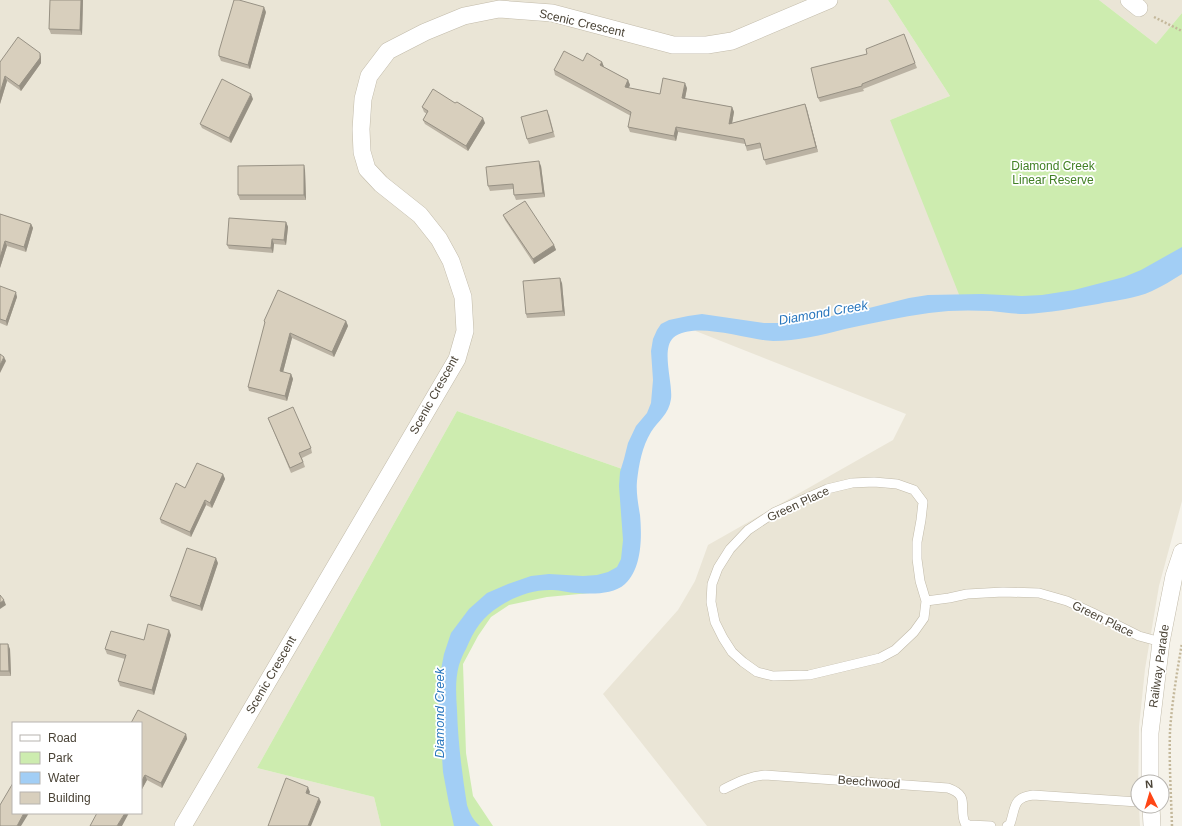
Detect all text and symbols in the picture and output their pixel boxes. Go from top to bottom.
street label: Scenic Crescent [538,6,627,40]
park label: Diamond Creek Linear Reserve [1011,159,1096,187]
water label: Diamond Creek [777,297,870,328]
street label: Scenic Crescent [407,353,462,437]
street label: Green Place [765,483,831,524]
street label: Green Place [1070,598,1136,640]
street label: Railway Parade [1146,623,1172,709]
street label: Scenic Crescent [243,633,299,716]
water label: Diamond Creek [432,666,447,758]
legend [12,722,142,814]
text: Road [48,731,77,745]
text: Park [48,751,74,765]
text: Water [48,771,80,785]
street label: Beechwood [837,773,901,791]
north arrow [1130,774,1170,814]
text: N [1145,778,1154,790]
text: Building [48,791,91,805]

